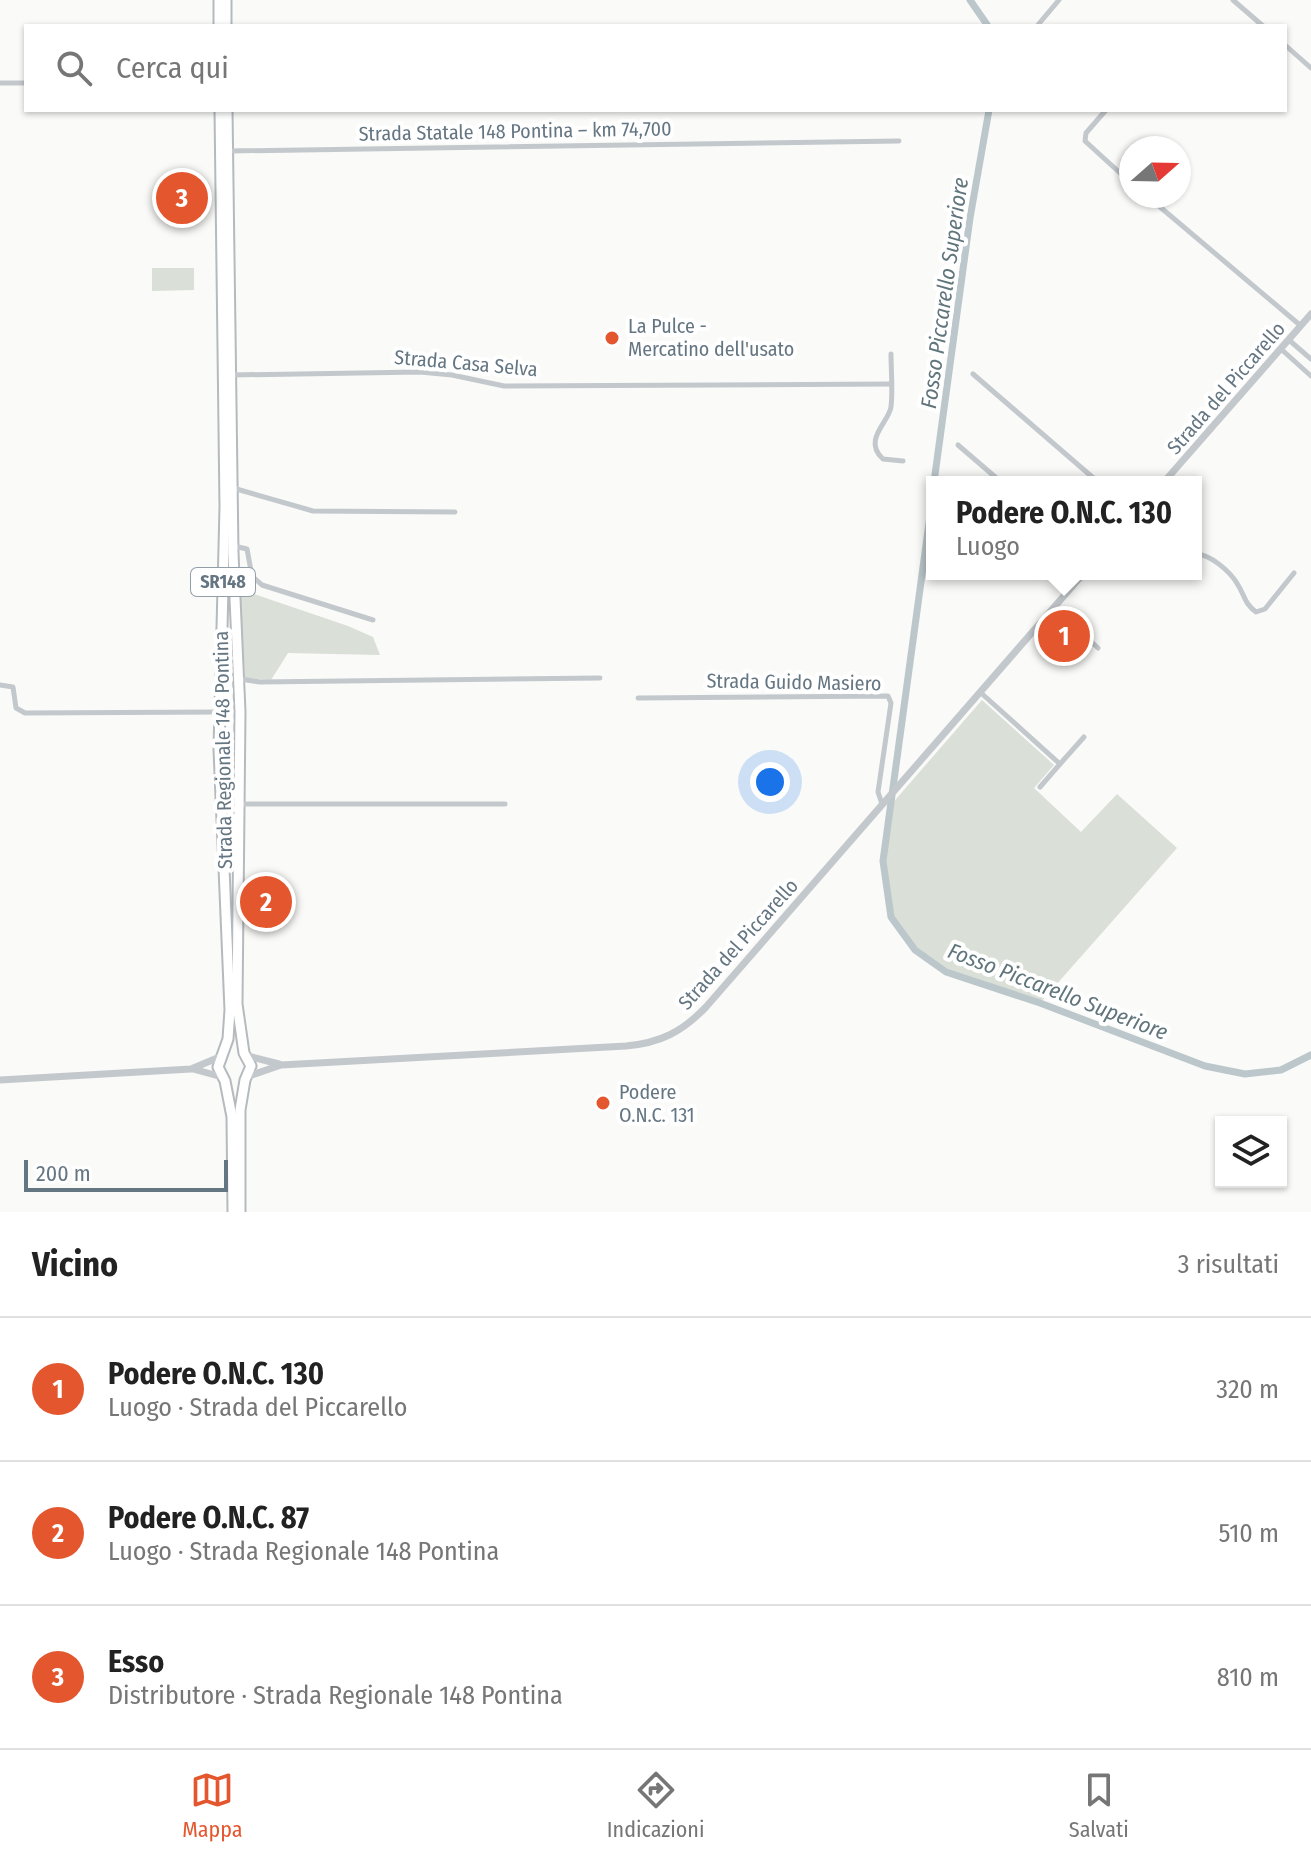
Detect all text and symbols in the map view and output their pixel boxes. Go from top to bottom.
search box [24,24,1287,112]
icon: search [52,46,96,90]
text: Cerca qui [116,50,229,86]
street label: Strada Statale 148 Pontina – km 74,700 [358,116,672,146]
north arrow [1119,136,1191,208]
pin: 3 [156,168,208,228]
water label: Fosso Piccarello Superiore [915,176,974,410]
place label: La Pulce - Mercatino dell'usato [628,314,794,361]
street label: Strada del Piccarello [1162,317,1290,459]
marker: La Pulce - Mercatino dell'usato [603,329,621,347]
street label: Strada Casa Selva [393,345,539,381]
popup [926,476,1202,580]
text: Podere O.N.C. 130 [956,495,1172,531]
text: Luogo [956,531,1020,562]
road number: SR148 [191,568,255,596]
pin: 1 [1038,606,1090,666]
street label: Strada Regionale 148 Pontina [209,631,237,869]
street label: Strada Guido Masiero [706,668,882,696]
your location [750,762,790,802]
pin: 2 [240,872,292,932]
street label: Strada del Piccarello [673,874,803,1014]
water label: Fosso Piccarello Superiore [944,937,1172,1046]
place label: Podere O.N.C. 131 [619,1080,695,1127]
marker: Podere O.N.C. 131 [594,1094,612,1112]
map controls [1215,1116,1287,1188]
button: layers [1215,1116,1287,1188]
scale bar [24,1156,228,1192]
text: 200 m [36,1160,91,1187]
text: Vicino [32,1244,118,1285]
text: 3 risultati [1178,1249,1279,1280]
text: Podere O.N.C. 130 [108,1356,324,1392]
text: 1 [53,1374,64,1405]
text: 320 m [1216,1374,1279,1405]
text: Luogo · Strada del Piccarello [108,1392,407,1423]
text: Podere O.N.C. 87 [108,1500,309,1536]
text: 2 [52,1518,64,1549]
text: 510 m [1219,1518,1279,1549]
text: Luogo · Strada Regionale 148 Pontina [108,1536,499,1567]
text: Esso [108,1644,164,1680]
text: 3 [52,1662,64,1693]
text: 810 m [1217,1662,1279,1693]
text: Distributore · Strada Regionale 148 Pontina [108,1680,563,1711]
tab: Mappa [182,1768,243,1843]
tab: Indicazioni [607,1768,704,1843]
tab: Salvati [1069,1768,1129,1843]

